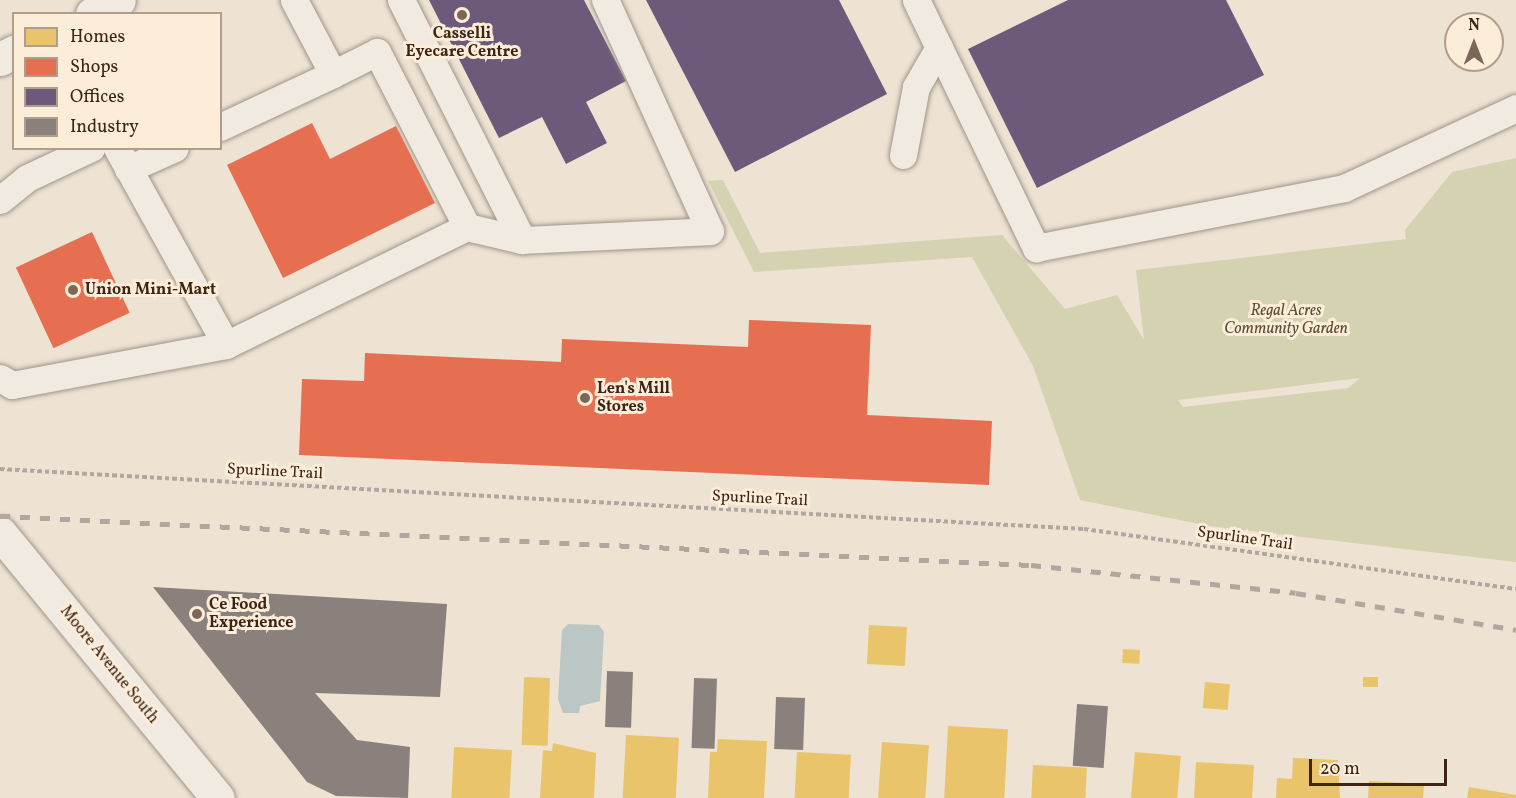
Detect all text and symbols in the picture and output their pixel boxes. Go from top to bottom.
marker: Casselli Eyecare Centre [455,8,469,22]
legend [12,12,222,150]
north arrow [1444,12,1504,72]
text: N [1468,15,1480,37]
place label: Casselli Eyecare Centre [406,24,518,62]
text: Homes [70,25,125,50]
text: Shops [70,55,118,80]
text: Offices [70,85,125,110]
text: Industry [70,115,139,140]
place label: Union Mini-Mart [85,280,216,300]
marker: Union Mini-Mart [66,283,80,297]
park label: Regal Acres Community Garden [1224,301,1348,339]
place label: Len's Mill Stores [597,379,670,417]
marker: Len's Mill Stores [578,391,592,405]
street label: Spurline Trail [226,460,324,484]
street label: Spurline Trail [711,487,809,511]
street label: Spurline Trail [1196,523,1294,555]
place label: Ce Food Experience [209,595,293,633]
street label: Moore Avenue South [56,602,162,728]
marker: Ce Food Experience [190,607,204,621]
scale bar [1312,747,1450,785]
text: 20 m [1320,757,1360,782]

